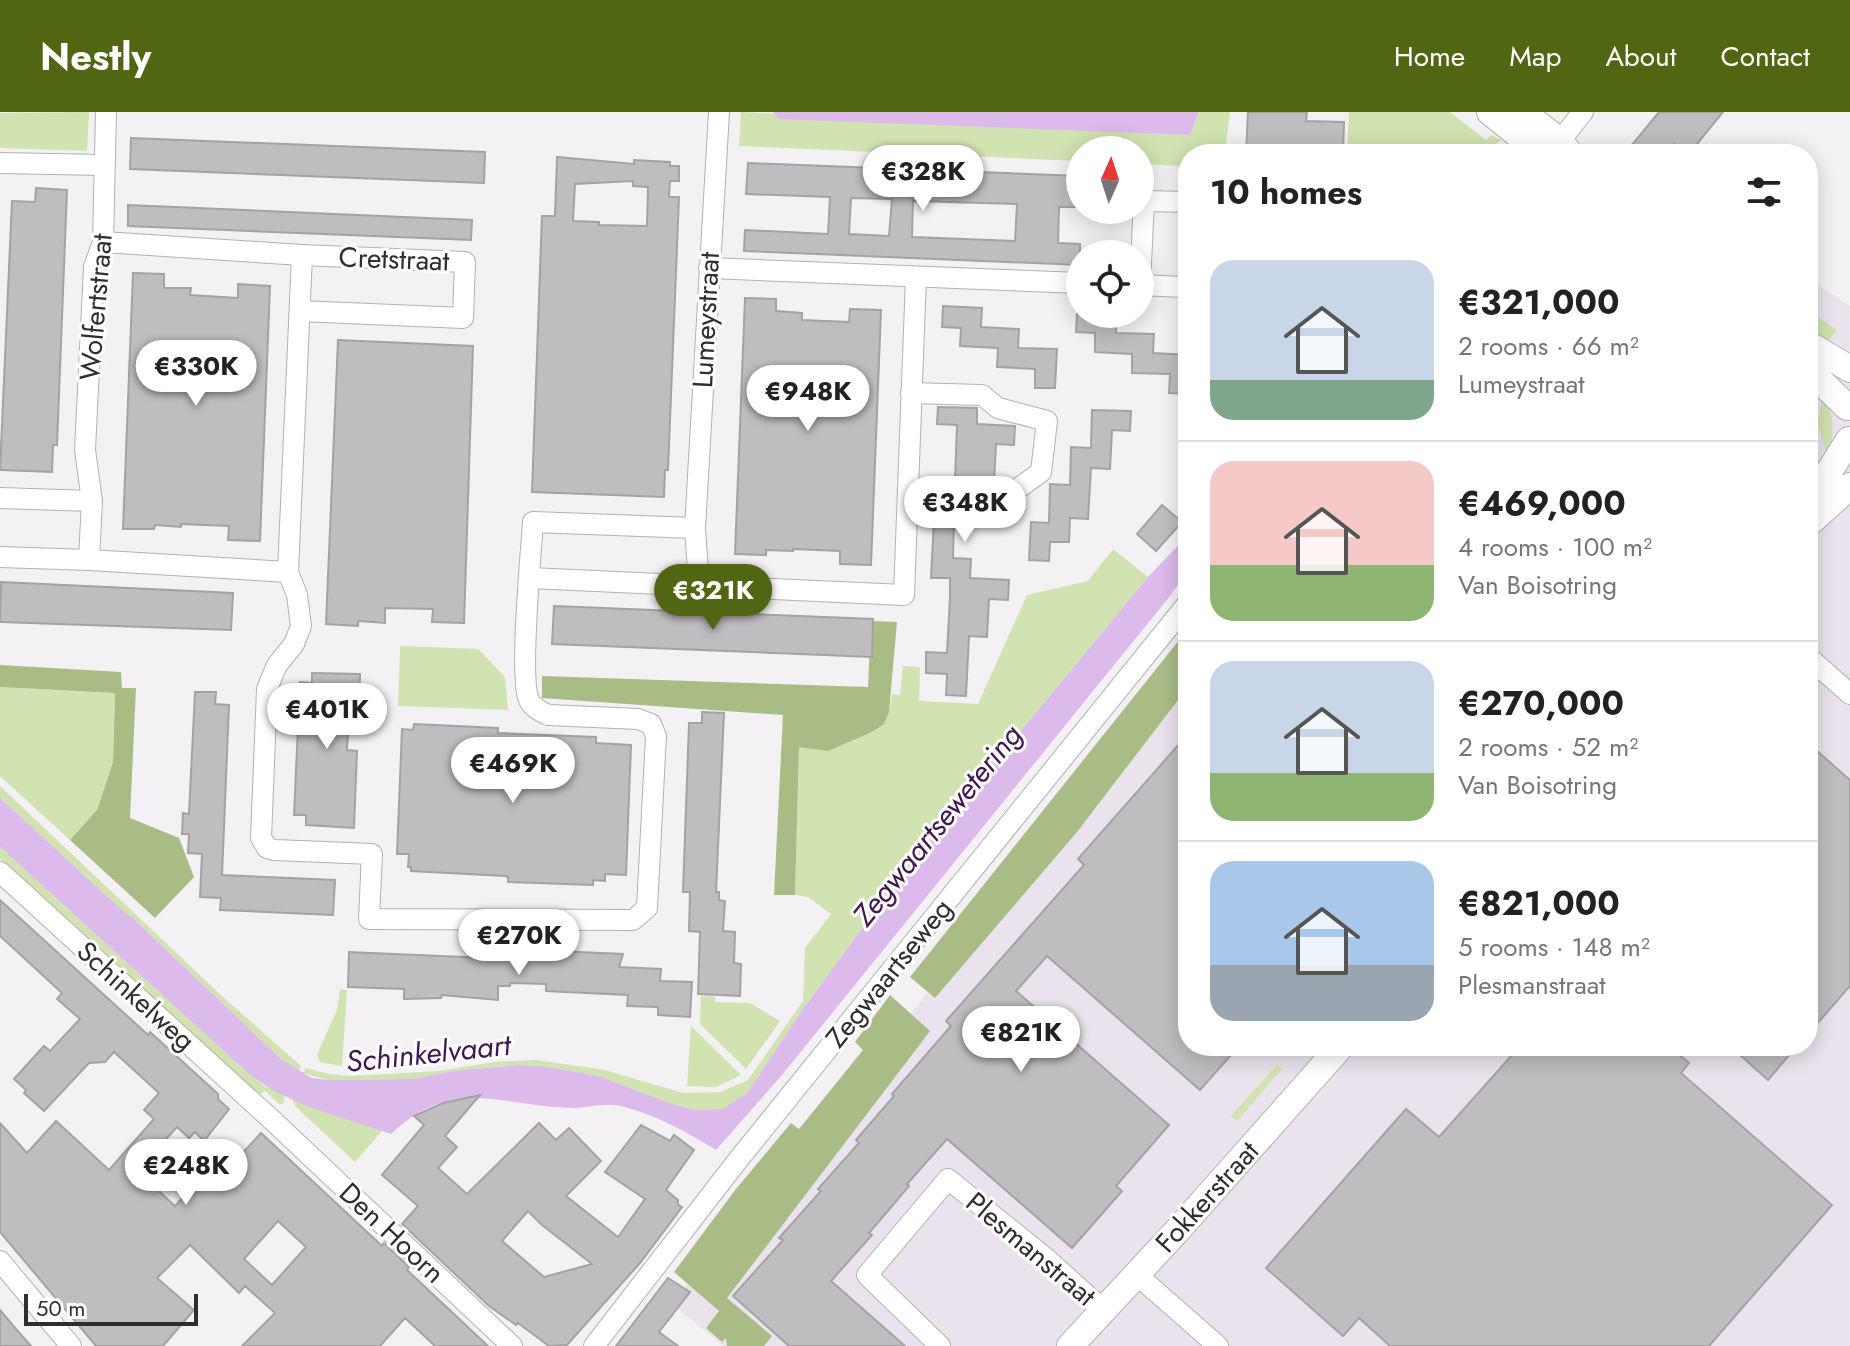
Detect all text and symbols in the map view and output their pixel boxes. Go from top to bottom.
text: Nestly [40,29,151,84]
text: Home [1394,36,1465,77]
text: Map [1509,36,1561,77]
text: About [1605,36,1677,77]
text: Contact [1721,36,1810,77]
north arrow [1066,136,1154,224]
map controls [1066,136,1154,328]
pin: €328K [867,145,979,213]
text: €328K [881,152,965,190]
text: 10 homes [1210,168,1362,217]
icon: filters [1742,170,1786,214]
street label: Wolfertstraat [69,232,123,382]
street label: Cretstraat [338,237,450,281]
button: locate [1066,240,1154,328]
street label: Lumeystraat [682,251,730,389]
text: €321,000 [1458,278,1620,327]
icon: home [1274,292,1370,388]
text: 2 rooms · 66 m² [1458,327,1639,365]
pin: €330K [140,340,252,408]
text: €330K [154,347,238,385]
pin: €948K [752,365,864,433]
text: Lumeystraat [1458,365,1584,403]
text: €948K [764,372,852,410]
pin: €348K [909,476,1021,544]
text: €469,000 [1458,479,1626,528]
text: €348K [922,483,1008,521]
icon: home [1274,493,1370,589]
text: 4 rooms · 100 m² [1458,528,1652,566]
pin: €321K [657,564,769,632]
text: Van Boisotring [1458,566,1617,604]
text: €321K [672,571,754,609]
text: €270,000 [1458,679,1624,728]
pin: €401K [271,683,383,751]
text: €401K [285,690,369,728]
icon: home [1274,693,1370,789]
water label: Zegwaartsewetering [841,715,1032,936]
text: 2 rooms · 52 m² [1458,728,1638,766]
pin: €469K [457,737,569,805]
text: €469K [469,744,557,782]
text: Van Boisotring [1458,766,1617,804]
text: €821,000 [1458,879,1620,928]
street label: Zegwaartseweg [816,890,962,1056]
icon: home [1274,893,1370,989]
pin: €270K [463,909,575,977]
text: €270K [476,916,562,954]
text: 5 rooms · 148 m² [1458,928,1650,966]
street label: Schinkelweg [68,932,204,1060]
text: Plesmanstraat [1458,966,1605,1004]
pin: €821K [965,1006,1077,1074]
text: €821K [980,1013,1062,1051]
water label: Schinkelvaart [344,1023,514,1083]
street label: Fokkerstraat [1146,1132,1269,1262]
pin: €248K [130,1139,242,1207]
text: €248K [143,1146,229,1184]
street label: Den Hoorn [330,1173,454,1293]
street label: Plesmanstraat [957,1182,1105,1316]
scale bar [24,1290,198,1326]
text: 50 m [36,1292,85,1324]

